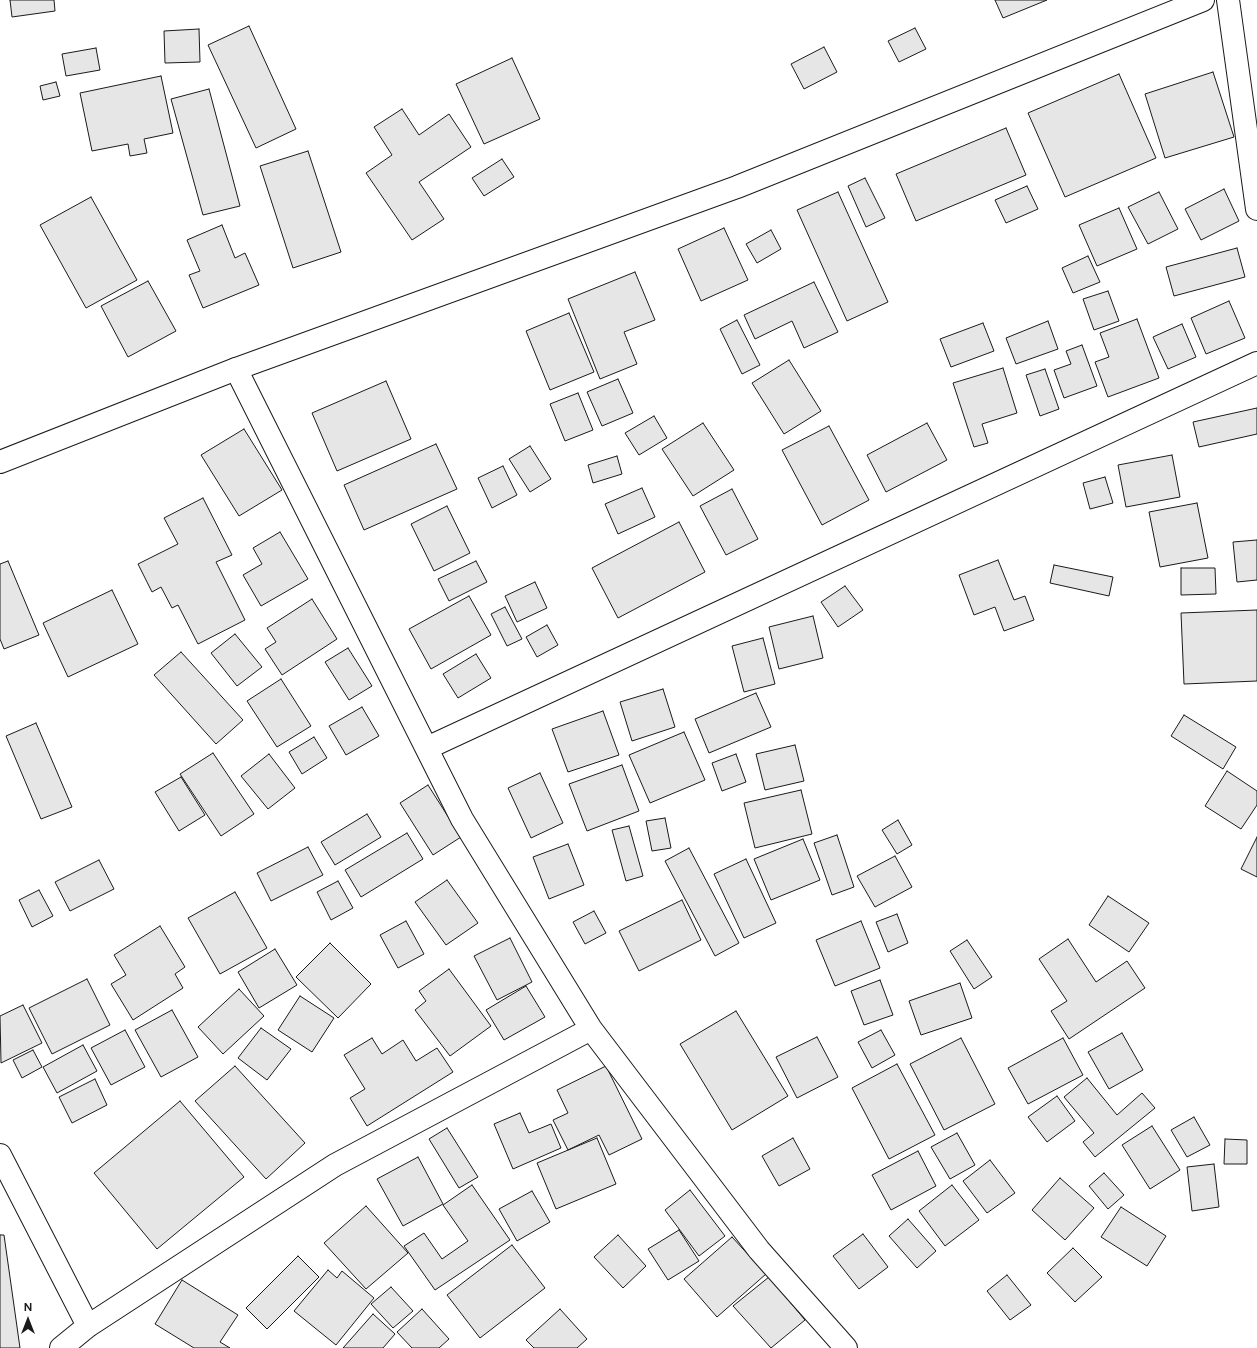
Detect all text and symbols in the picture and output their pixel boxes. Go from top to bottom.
north arrow [8,1300,48,1340]
text: N [24,1301,32,1314]

